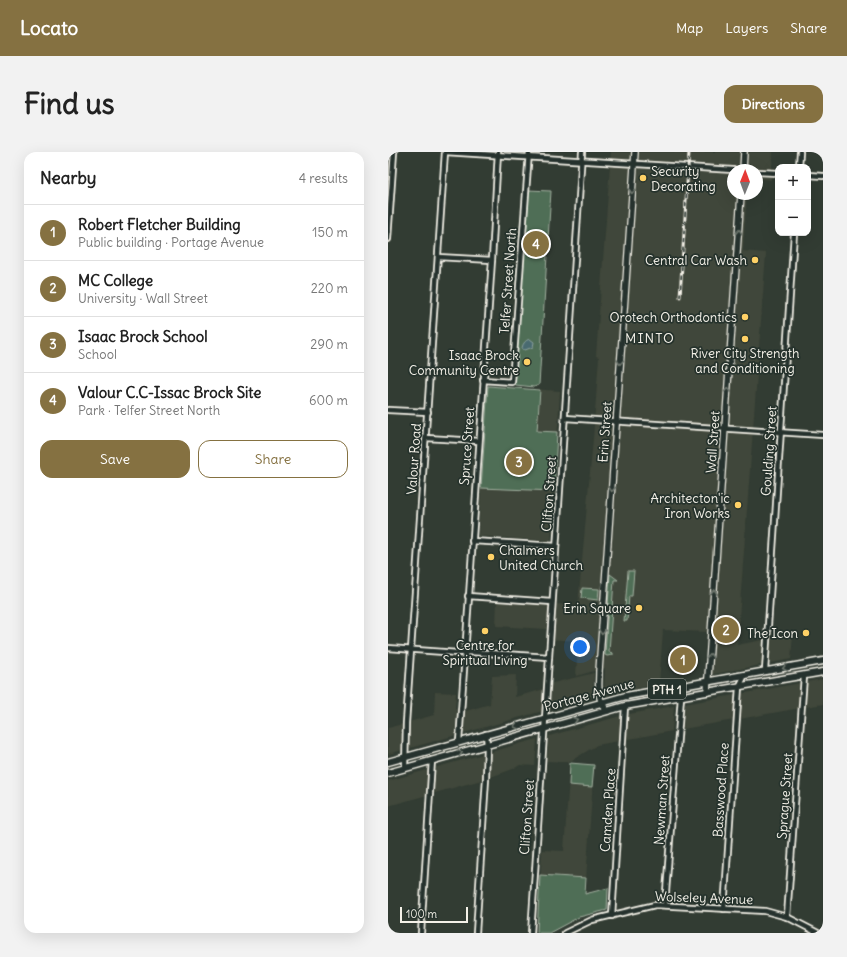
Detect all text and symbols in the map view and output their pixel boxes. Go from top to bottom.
text: Locato [20,16,78,40]
text: Map [676,19,703,37]
text: Layers [725,19,768,37]
text: Share [790,19,827,37]
button: Directions [724,85,823,123]
text: Find us [24,86,115,122]
place label: Security Decorating [651,163,716,195]
north arrow [727,164,763,200]
map controls [775,164,811,236]
button: + [775,164,811,200]
text: Nearby [40,167,96,189]
text: 4 results [299,170,348,187]
marker: Security Decorating [638,173,648,183]
one-way arrow [628,188,637,194]
button: − [775,200,811,236]
text: Robert Fletcher Building [78,215,241,234]
text: 1 [50,224,56,241]
text: 150 m [312,224,348,241]
street label: Telfer Street North [496,227,520,335]
pin: 4 [523,229,549,259]
one-way arrow [734,229,743,235]
text: Public building · Portage Avenue [78,234,264,251]
place label: Central Car Wash [645,252,747,269]
marker: Central Car Wash [750,255,760,265]
text: MC College [78,271,153,290]
text: 2 [49,280,57,297]
text: 220 m [311,280,348,297]
text: University · Wall Street [78,290,208,307]
place label: Orotech Orthodontics [609,309,737,326]
marker: Orotech Orthodontics [740,312,750,322]
text: Isaac Brock School [78,327,208,346]
district label: MINTO [625,329,675,347]
marker: River City Strength and Conditioning [740,334,750,344]
text: 3 [49,336,57,353]
text: 290 m [310,336,348,353]
place label: River City Strength and Conditioning [690,345,800,377]
text: School [78,346,117,363]
place label: Isaac Brock Community Centre [409,347,519,379]
marker: Isaac Brock Community Centre [522,357,532,367]
one-way arrow [616,359,625,366]
text: Valour C.C-Issac Brock Site [78,383,261,402]
one-way arrow [724,387,733,393]
text: 4 [49,392,57,409]
text: 600 m [309,392,348,409]
street label: Erin Street [594,400,616,463]
text: Park · Telfer Street North [78,402,220,419]
street label: Goulding Street [757,405,781,497]
street label: Spruce Street [456,406,478,486]
street label: Wall Street [702,410,724,474]
street label: Valour Road [403,422,425,495]
button: Save [40,440,190,478]
button: Share [198,440,348,478]
pin: 3 [506,447,532,477]
street label: Clifton Street [538,455,560,532]
one-way arrow [607,486,616,492]
place label: Architecton'ic Iron Works [651,490,730,522]
marker: Architecton'ic Iron Works [733,500,743,510]
place label: Chalmers United Church [499,542,584,574]
marker: Chalmers United Church [486,552,496,562]
one-way arrow [710,589,719,595]
place label: Erin Square [563,600,631,617]
marker: Erin Square [634,603,644,613]
pin: 2 [713,615,739,645]
place label: The Icon [747,625,798,642]
marker: Centre for Spiritual Living [480,626,490,636]
marker: The Icon [801,628,811,638]
one-way arrow [598,629,607,635]
place label: Centre for Spiritual Living [442,637,528,669]
your location [570,637,590,657]
pin: 1 [670,645,696,675]
one-way arrow [705,653,714,659]
one-way arrow [781,663,788,671]
street label: Portage Avenue [542,675,636,715]
road number: PTH 1 [648,679,686,699]
one-way arrow [572,716,579,725]
one-way arrow [512,721,519,730]
street label: Basswood Place [709,742,733,838]
one-way arrow [456,749,463,758]
street label: Sprague Street [773,752,797,840]
street label: Newman Street [650,754,674,846]
street label: Camden Place [597,768,619,852]
street label: Clifton Street [516,778,538,855]
street label: Wolseley Avenue [654,888,754,908]
scale bar [400,905,468,924]
text: 100 m [406,907,437,921]

